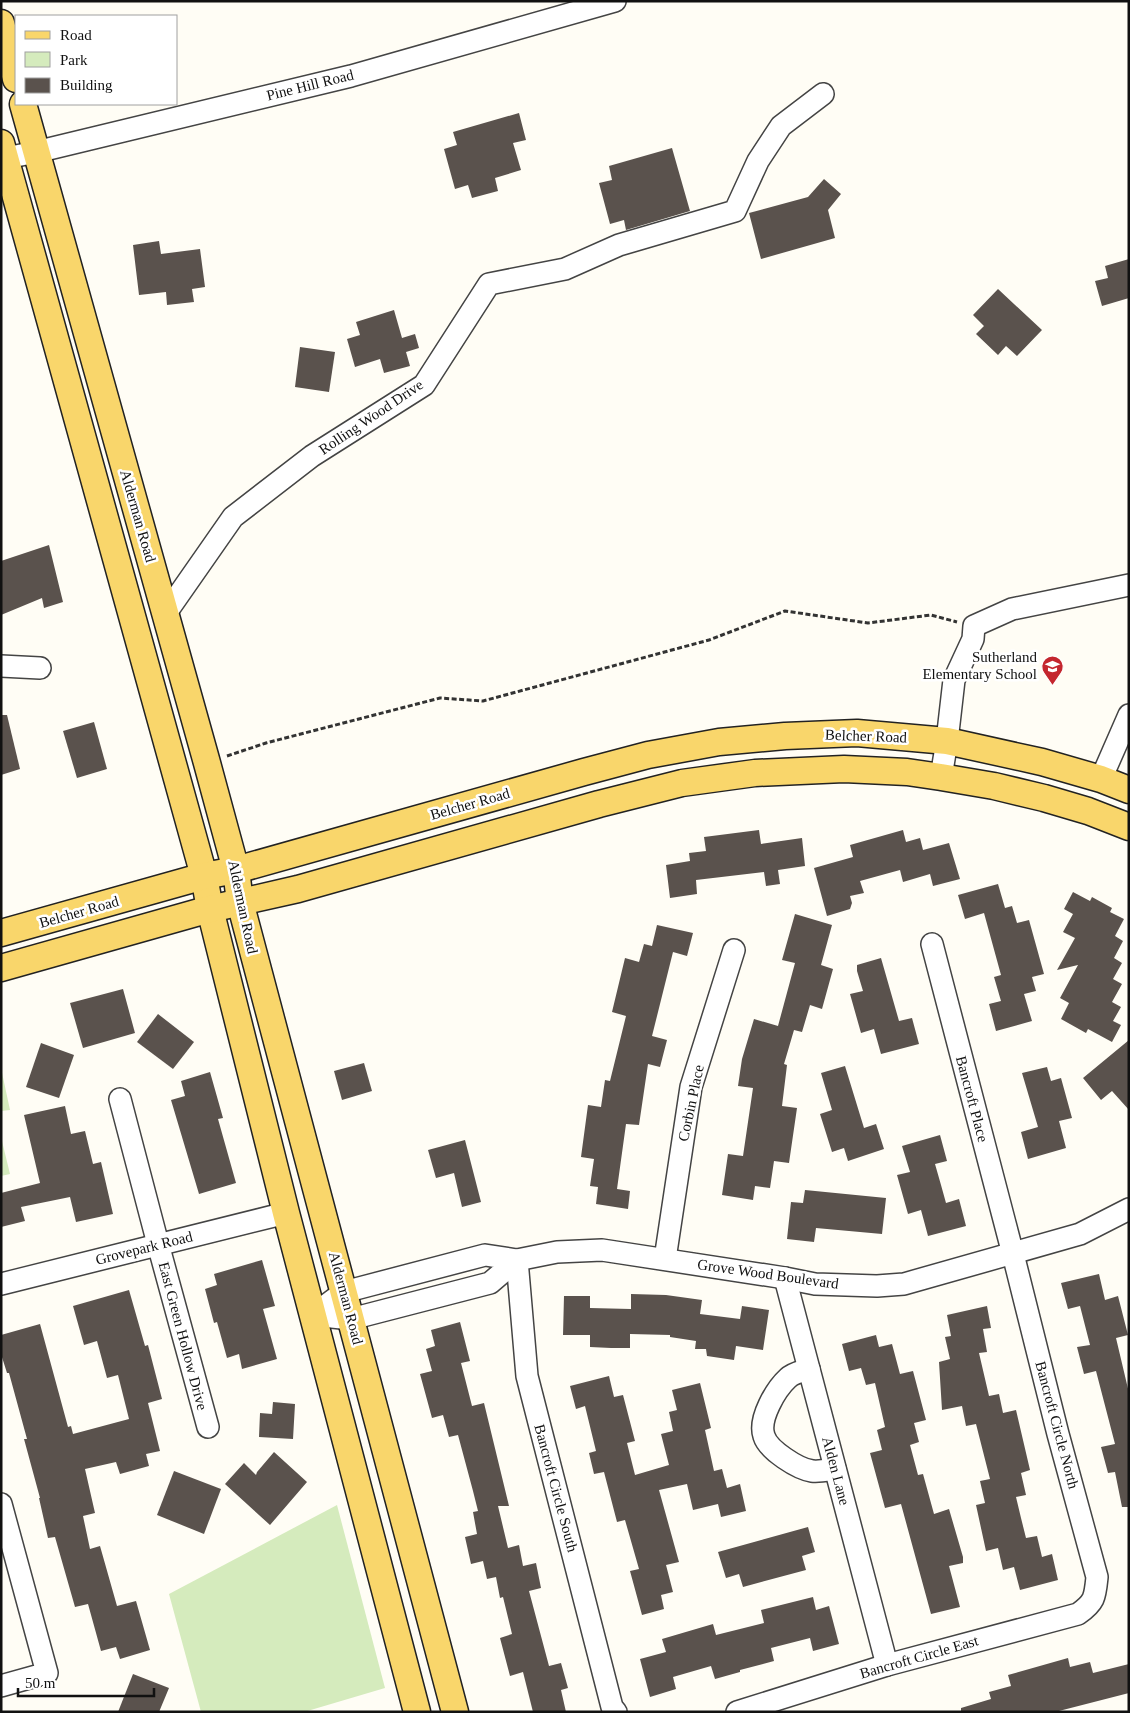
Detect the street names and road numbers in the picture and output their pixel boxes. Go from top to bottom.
street label: Pine Hill Road [265,66,356,104]
street label: Rolling Wood Drive [316,376,426,458]
street label: Alderman Road [117,468,159,565]
street label: Belcher Road [825,727,908,745]
street label: Belcher Road [428,785,512,823]
street label: Alderman Road [225,859,261,956]
street label: Belcher Road [37,893,121,931]
street label: Bancroft Place [953,1054,991,1144]
street label: Corbin Place [675,1063,707,1143]
street label: Grovepark Road [94,1228,195,1268]
street label: Alderman Road [326,1250,366,1347]
street label: Grove Wood Boulevard [696,1256,840,1292]
street label: East Green Hollow Drive [155,1260,211,1412]
street label: Bancroft Circle North [1032,1359,1082,1491]
street label: Bancroft Circle South [531,1422,581,1554]
street label: Alden Lane [819,1435,853,1507]
street label: Bancroft Circle East [858,1632,981,1682]

